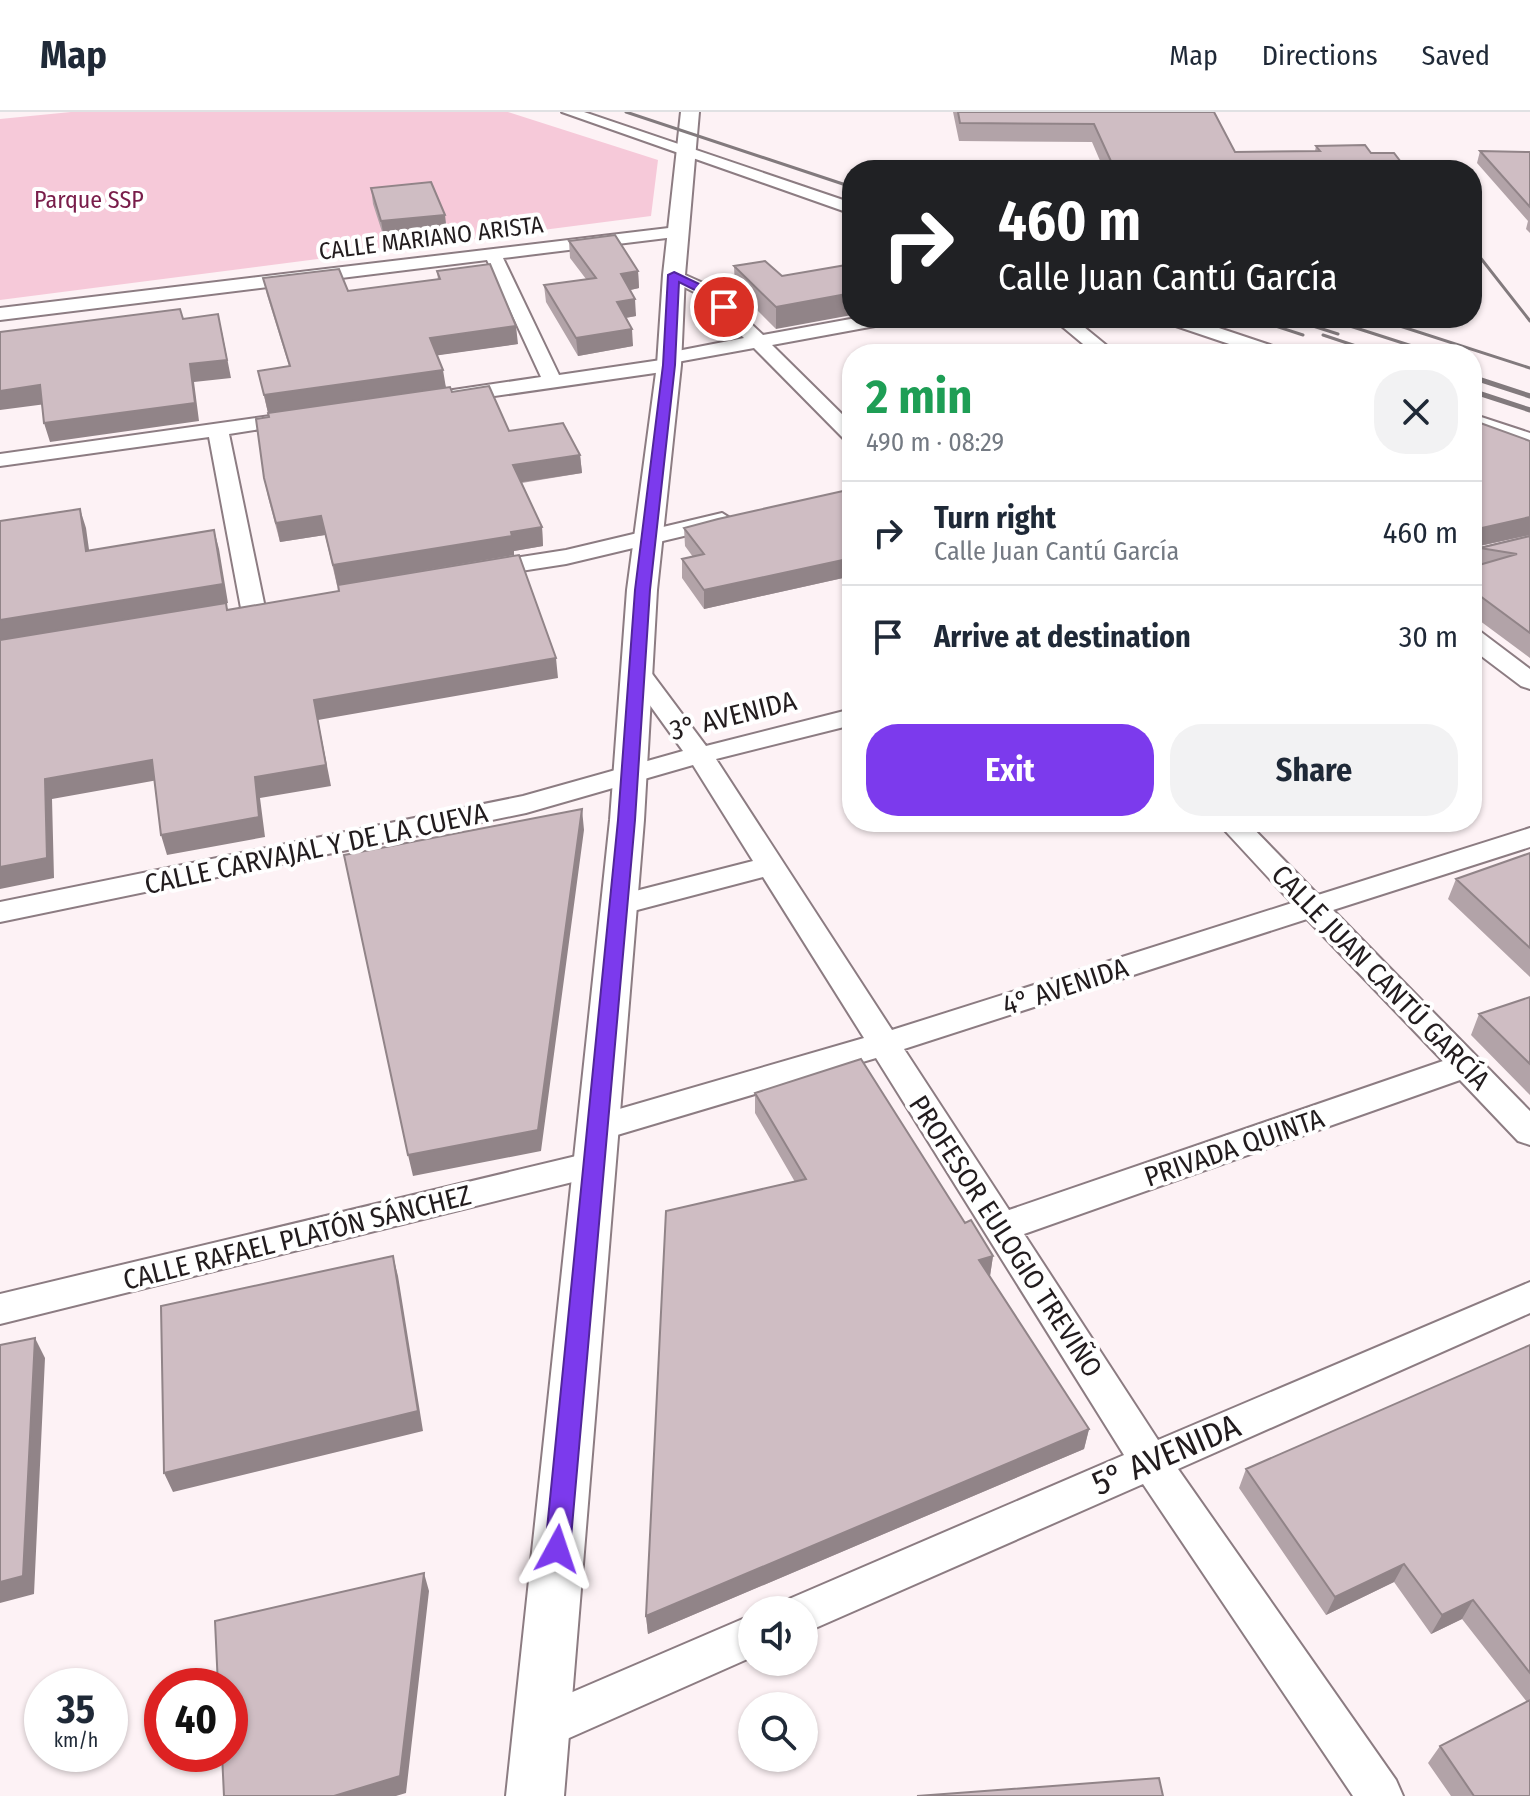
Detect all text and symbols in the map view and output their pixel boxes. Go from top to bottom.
text: Map [40,32,107,78]
text: Map [1169,39,1218,72]
text: Directions [1262,39,1378,72]
text: Saved [1422,39,1490,72]
park label: Parque SSP [34,186,144,214]
text: 460 m [998,188,1141,255]
icon: right [866,192,970,296]
street label: CALLE MARIANO ARISTA [317,210,545,266]
text: Calle Juan Cantú García [998,256,1338,300]
pin [690,273,758,341]
icon: arrive [702,285,746,329]
text: 2 min [866,368,972,426]
button: close [1374,370,1458,454]
text: 490 m · 08:29 [866,427,1004,458]
text: Turn right [934,500,1056,536]
icon: right [866,511,910,555]
text: 460 m [1383,515,1458,551]
text: Calle Juan Cantú García [934,536,1179,567]
icon: arrive [866,615,910,659]
text: Arrive at destination [934,619,1191,655]
text: 30 m [1399,619,1458,655]
street label: 3° AVENIDA [666,684,800,747]
button: Exit [866,724,1154,816]
button: Share [1170,724,1458,816]
street label: CALLE CARVAJAL Y DE LA CUEVA [142,796,491,901]
street label: CALLE JUAN CANTÚ GARCÍA [1265,858,1497,1097]
street label: 4° AVENIDA [998,951,1132,1022]
street label: PROFESOR EULOGIO TREVIÑO [902,1089,1109,1383]
street label: PRIVADA QUINTA [1140,1101,1329,1194]
street label: CALLE RAFAEL PLATÓN SÁNCHEZ [120,1178,475,1297]
street label: 5° AVENIDA [1086,1405,1246,1504]
position arrow [515,1507,599,1591]
map controls [738,1596,818,1772]
button: sound [738,1596,818,1676]
speed limit sign: 40 [144,1668,248,1772]
text: 35 [57,1686,95,1734]
button: search [738,1692,818,1772]
text: km/h [54,1728,98,1752]

